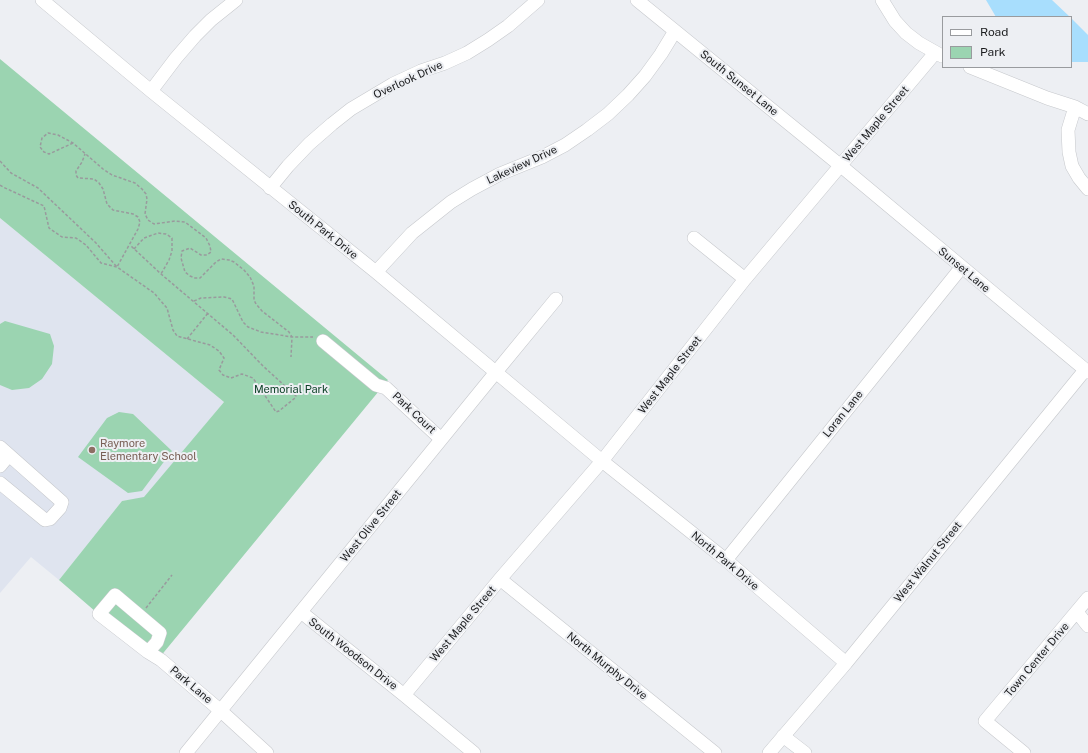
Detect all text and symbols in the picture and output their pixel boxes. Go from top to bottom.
legend [942,16,1072,68]
text: Road [980,25,1008,39]
text: Park [980,45,1006,59]
street label: South Sunset Lane [697,47,781,119]
street label: Overlook Drive [371,58,445,102]
street label: West Maple Street [840,83,912,165]
street label: Lakeview Drive [485,143,559,187]
street label: South Park Drive [286,198,360,262]
street label: Sunset Lane [935,245,993,295]
street label: West Maple Street [636,334,704,416]
park label: Memorial Park [254,383,328,397]
street label: Loran Lane [820,388,866,440]
street label: Park Court [389,389,439,437]
place label: Raymore Elementary School [100,437,197,463]
marker: Raymore Elementary School [87,445,97,455]
street label: West Olive Street [338,487,404,565]
street label: West Walnut Street [891,519,965,605]
street label: North Park Drive [688,529,762,593]
street label: West Maple Street [427,583,499,665]
street label: South Woodson Drive [306,615,400,693]
street label: Town Center Drive [1002,620,1072,700]
street label: North Murphy Drive [564,629,650,703]
street label: Park Lane [167,664,215,706]

